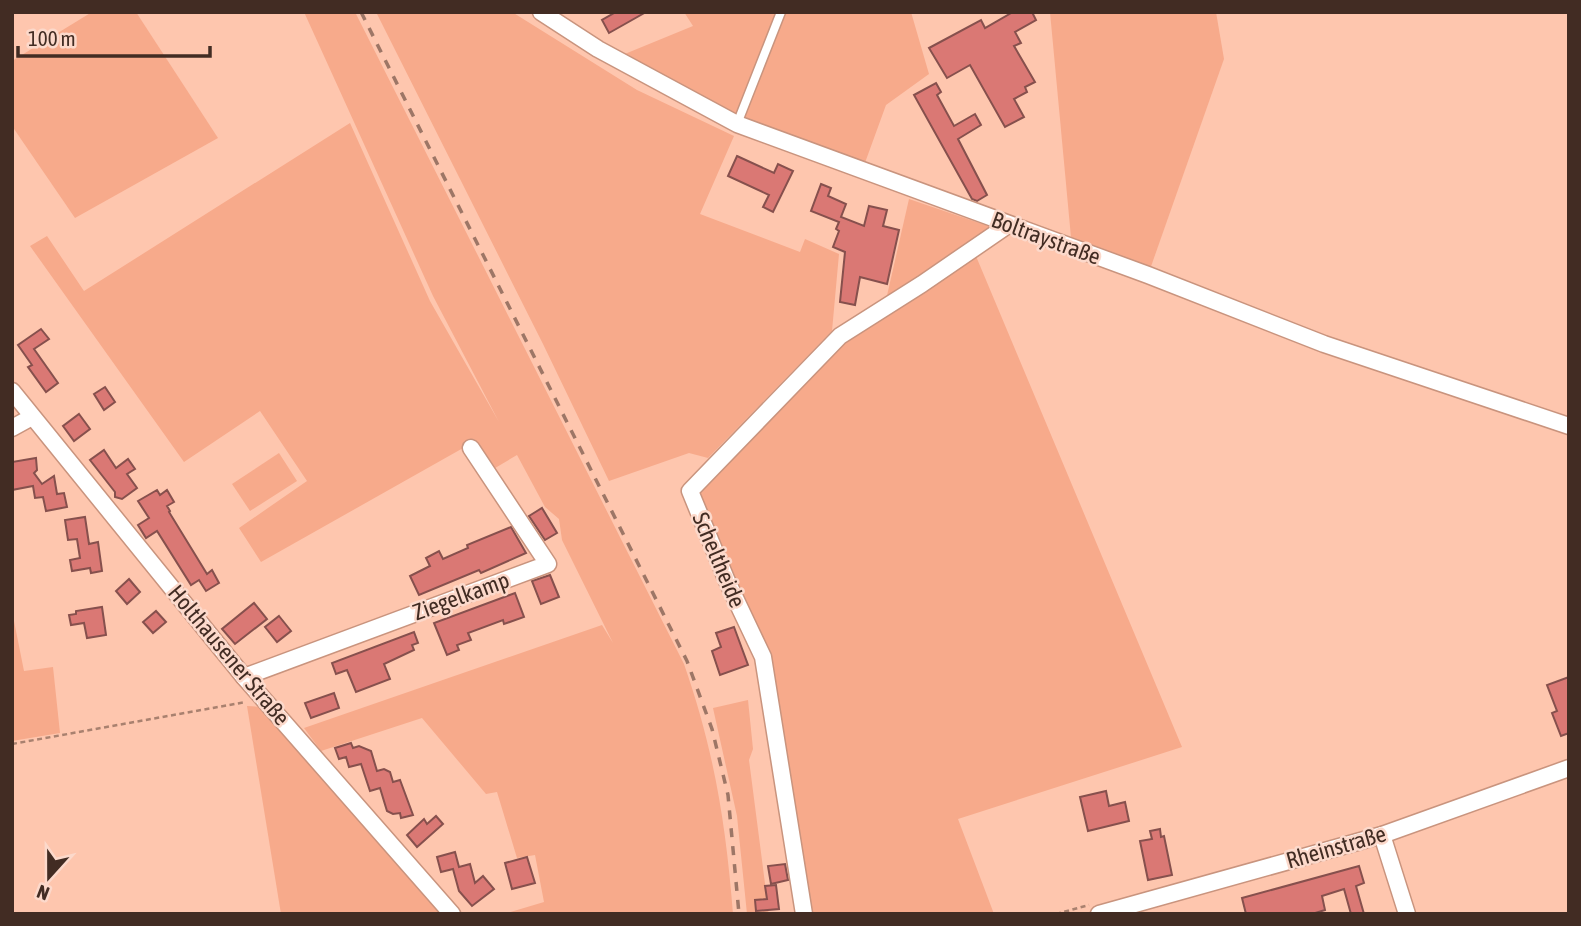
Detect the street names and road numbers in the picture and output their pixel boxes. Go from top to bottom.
street label: Boltraystraße [988,206,1104,270]
street label: Scheltheide [687,509,751,611]
street label: Ziegelkamp [409,567,513,625]
street label: Holthausener Straße [163,580,295,730]
street label: Rheinstraße [1283,820,1389,874]

